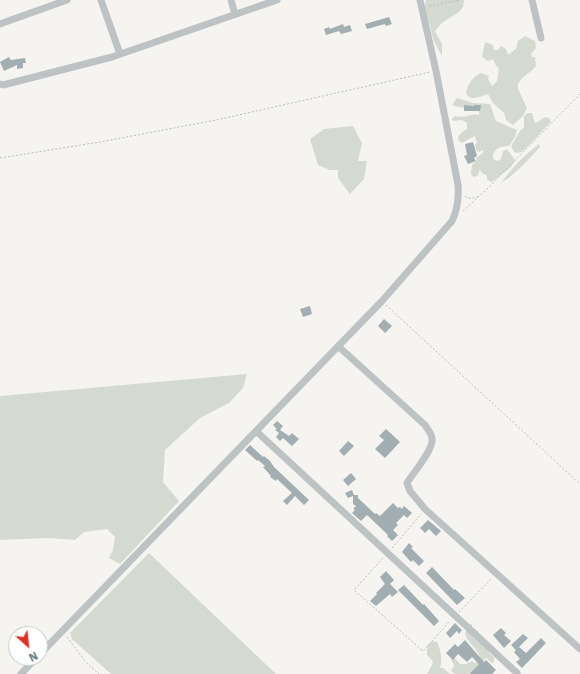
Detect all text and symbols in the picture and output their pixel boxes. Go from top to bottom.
north arrow [8,626,48,666]
text: N [27,649,40,664]

